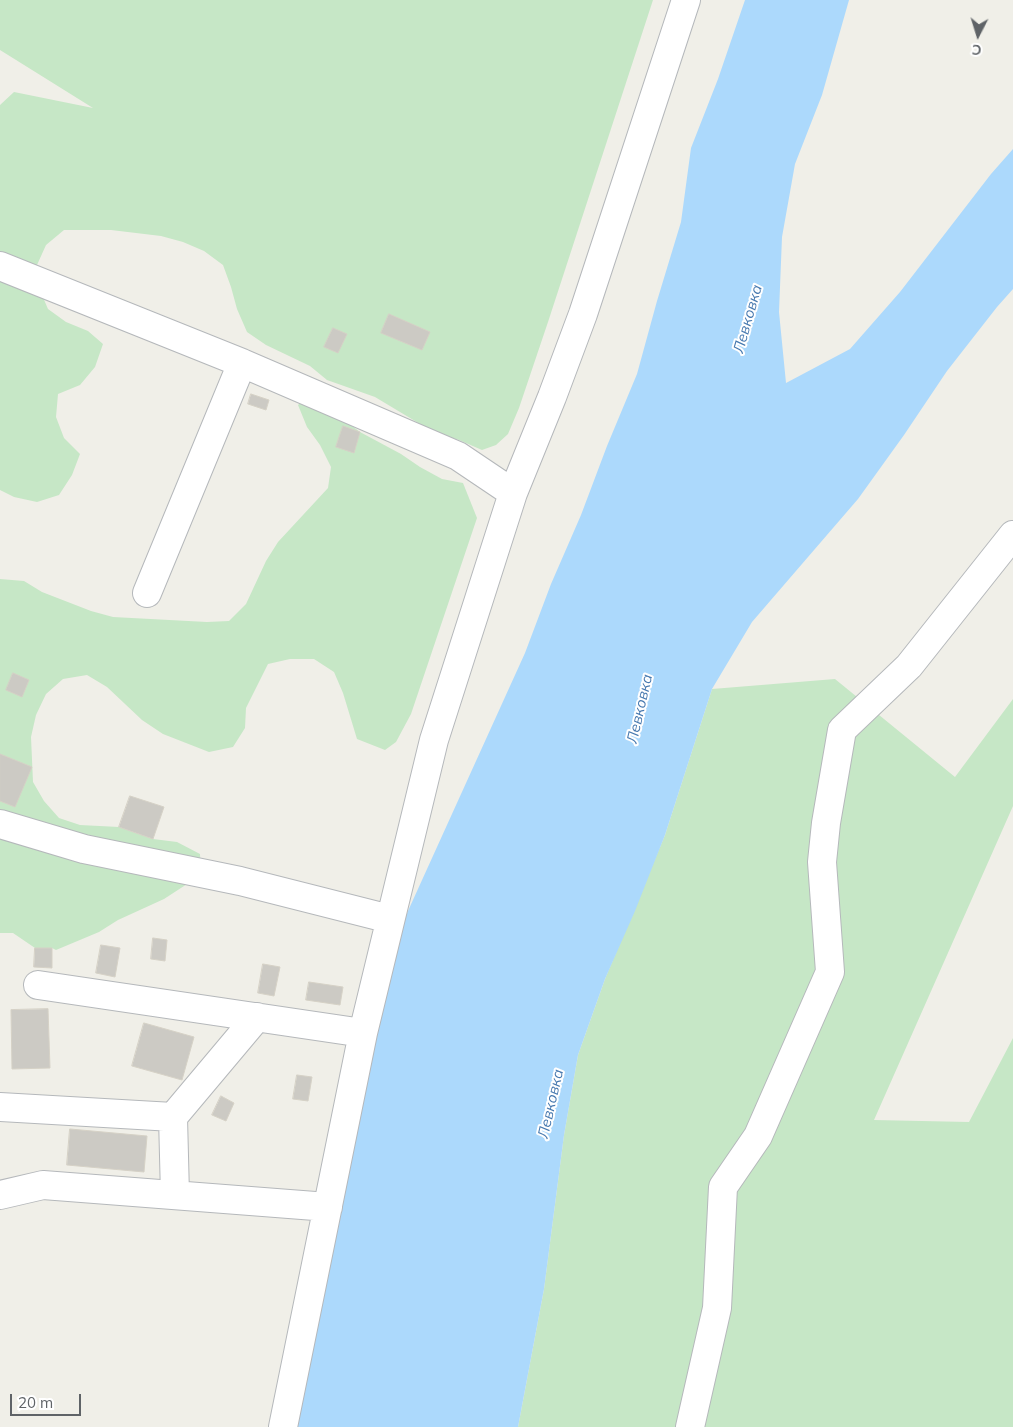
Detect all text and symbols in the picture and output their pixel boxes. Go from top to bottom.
north arrow [953,10,1003,60]
text: С [971,41,982,59]
water label: Левковка [730,283,766,355]
water label: Левковка [623,673,657,745]
water label: Левковка [534,1068,568,1140]
scale bar [12,1384,84,1416]
text: 20 m [18,1393,53,1412]

